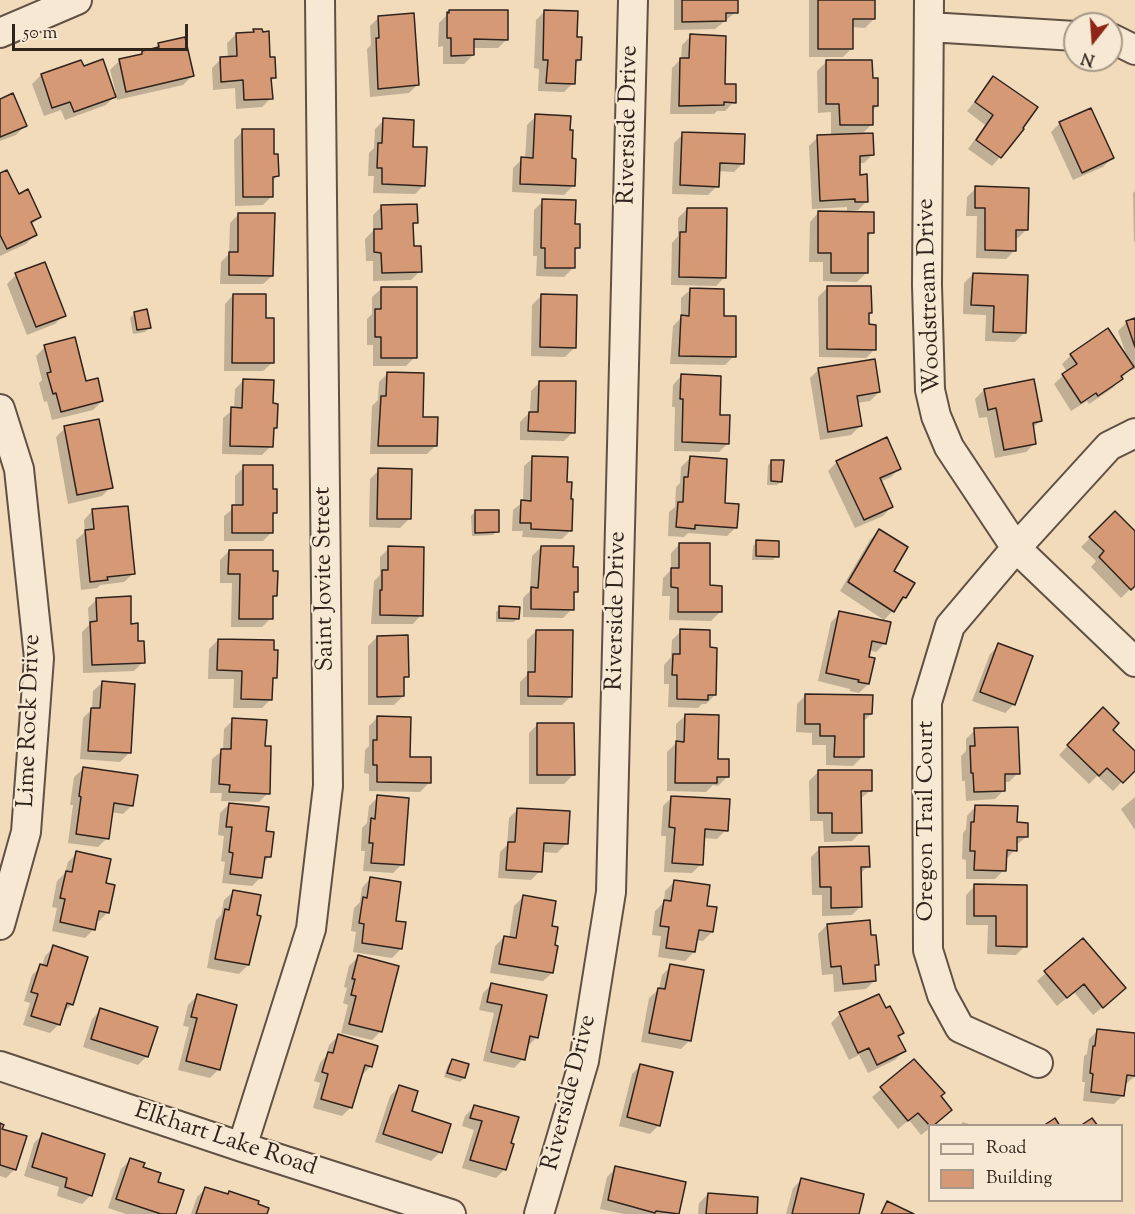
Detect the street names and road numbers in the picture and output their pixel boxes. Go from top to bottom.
street label: Riverside Drive [614,45,646,205]
street label: Woodstream Drive [913,198,949,394]
street label: Saint Jovite Street [310,486,342,672]
street label: Riverside Drive [602,531,634,691]
street label: Lime Rock Drive [14,634,48,808]
street label: Oregon Trail Court [914,721,942,921]
street label: Riverside Drive [538,1012,604,1174]
street label: Elkhart Lake Road [130,1098,320,1184]

